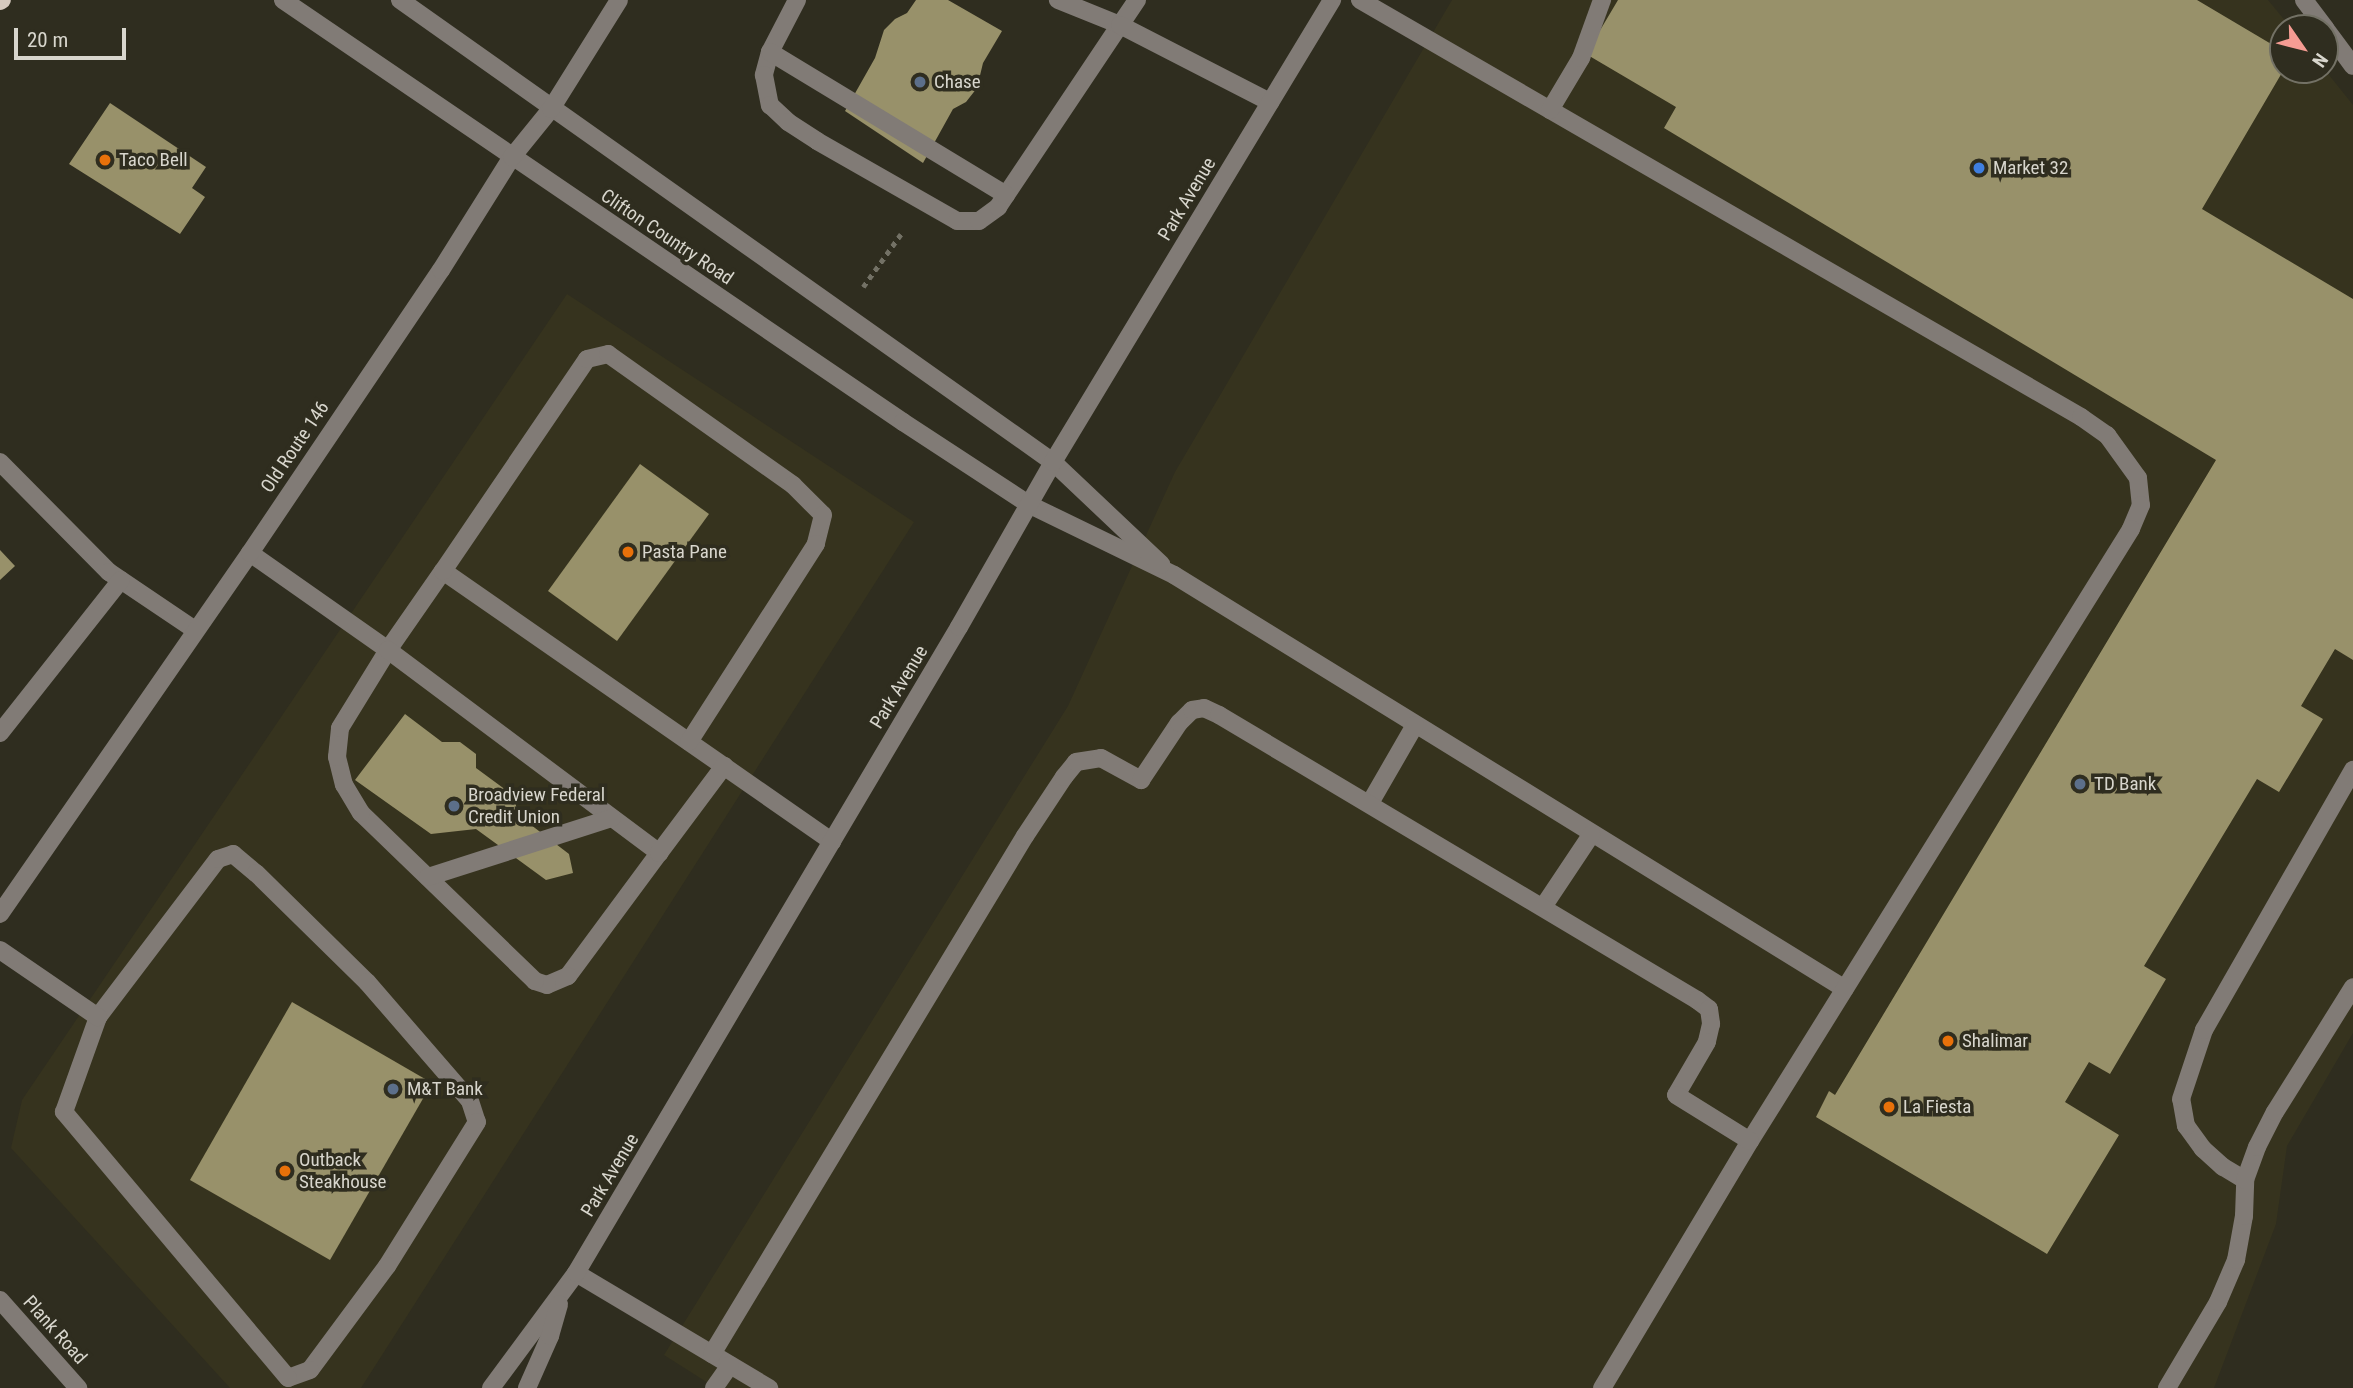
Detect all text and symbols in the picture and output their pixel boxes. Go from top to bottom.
scale bar [18,14,130,58]
north arrow [2269,14,2339,84]
text: 20 m [27,28,68,52]
text: N [2307,49,2333,72]
place label: Chase [934,71,981,93]
marker: Chase [912,74,928,90]
place label: Taco Bell [119,149,188,171]
marker: Taco Bell [97,152,113,168]
street label: Park Avenue [1153,153,1221,245]
place label: Market 32 [1993,157,2068,179]
marker: Market 32 [1971,160,1987,176]
street label: Clifton Country Road [596,184,738,290]
street label: Old Route 146 [256,397,334,497]
place label: Pasta Pane [642,541,727,563]
marker: Pasta Pane [620,544,636,560]
street label: Park Avenue [865,641,933,733]
place label: TD Bank [2094,773,2156,795]
marker: TD Bank [2072,776,2088,792]
place label: Broadview Federal Credit Union [468,784,605,828]
marker: Broadview Federal Credit Union [446,798,462,814]
place label: Shalimar [1962,1030,2028,1052]
marker: Shalimar [1940,1033,1956,1049]
place label: M&T Bank [407,1078,483,1100]
marker: M&T Bank [385,1081,401,1097]
place label: La Fiesta [1903,1096,1971,1118]
marker: La Fiesta [1881,1099,1897,1115]
street label: Park Avenue [576,1129,644,1221]
place label: Outback Steakhouse [299,1149,387,1193]
marker: Outback Steakhouse [277,1163,293,1179]
street label: Plank Road [18,1291,92,1369]

